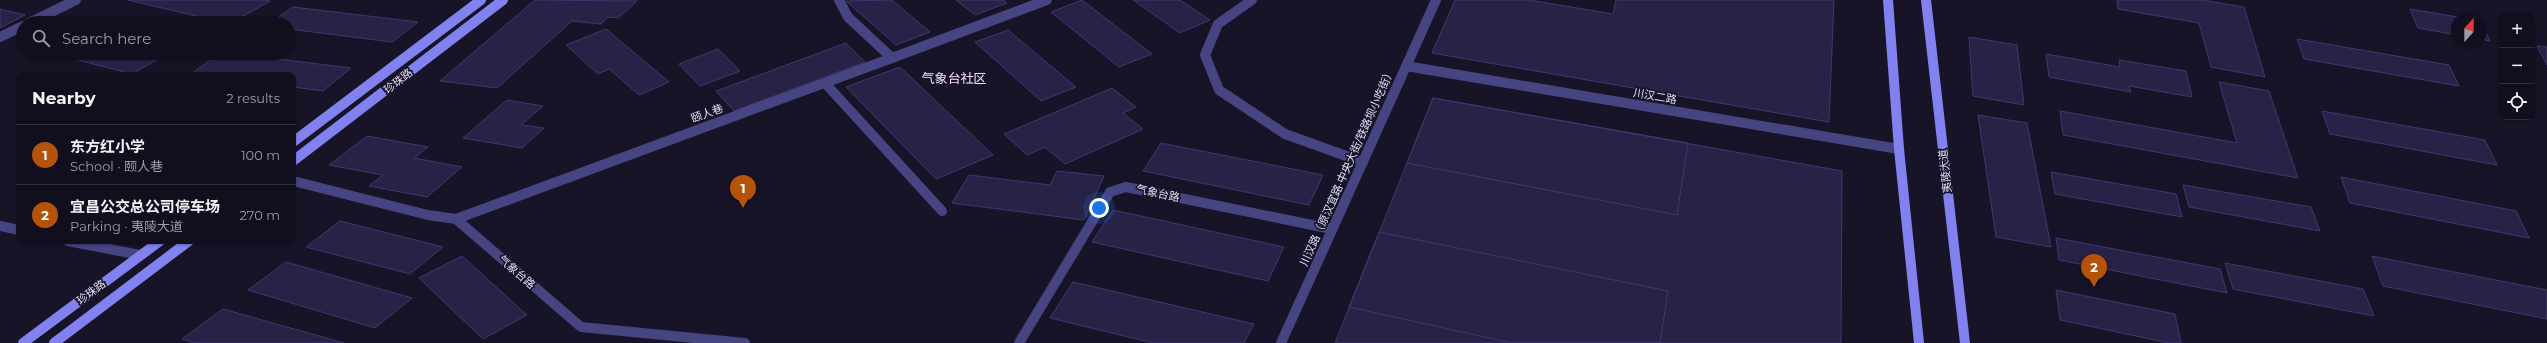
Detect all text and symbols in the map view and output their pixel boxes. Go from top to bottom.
north arrow [2451,12,2487,48]
map controls [2499,12,2535,120]
button: + [2499,12,2535,48]
search box [16,16,296,60]
icon: search [30,27,52,49]
text: Search here [62,29,151,48]
button: − [2499,48,2535,84]
street label: 珍珠路 [381,65,415,97]
street label: 川汉路（原汉宜路·中央大街/铁路坝小吃街） [1297,66,1397,268]
district label: 气象台社区 [921,70,987,86]
button: locate [2499,84,2535,120]
street label: 川汉二路 [1632,85,1678,107]
text: Nearby [32,88,96,108]
text: 2 results [226,90,280,106]
street label: 颐人巷 [689,101,725,125]
text: 东方红小学 [70,137,145,156]
text: 1 [42,147,48,163]
text: 100 m [241,147,280,163]
street label: 夷陵大道 [1936,148,1954,194]
text: School · 颐人巷 [70,158,163,174]
pin: 1 [730,175,756,208]
street label: 气象台路 [1135,182,1181,204]
text: 宜昌公交总公司停车场 [70,197,220,216]
your location [1089,198,1109,218]
text: 2 [41,207,49,223]
text: 270 m [239,207,280,223]
text: Parking · 夷陵大道 [70,218,183,234]
street label: 气象台路 [496,252,538,292]
pin: 2 [2081,254,2107,287]
street label: 珍珠路 [74,276,108,308]

